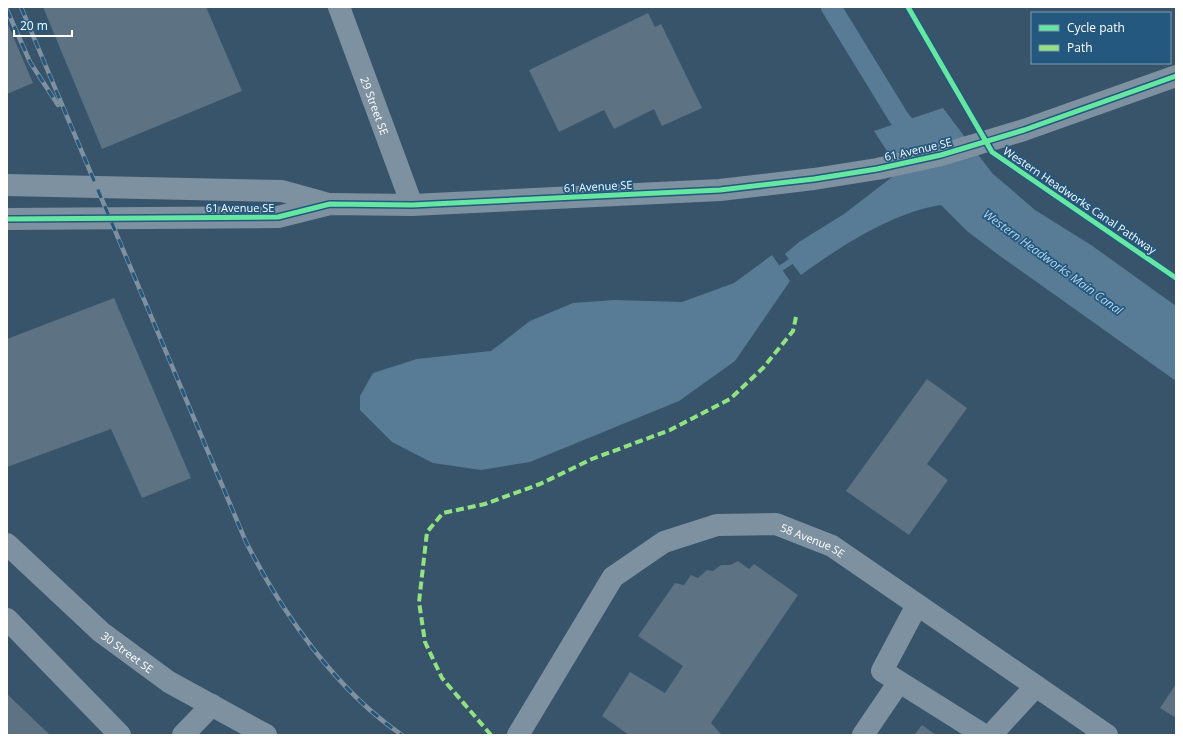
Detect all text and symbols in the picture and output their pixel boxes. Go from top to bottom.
scale bar [14,12,72,38]
legend [1031,12,1171,64]
text: 20 m [20,17,48,34]
text: Cycle path [1067,19,1125,36]
text: Path [1067,39,1093,56]
street label: 29 Street SE [358,74,393,137]
street label: 61 Avenue SE [883,134,953,164]
street label: Western Headworks Canal Pathway [1001,143,1160,257]
street label: 61 Avenue SE [563,177,633,195]
street label: 61 Avenue SE [206,200,274,215]
water label: Western Headworks Main Canal [980,206,1127,319]
street label: 58 Avenue SE [779,519,848,560]
street label: 30 Street SE [99,628,157,676]

